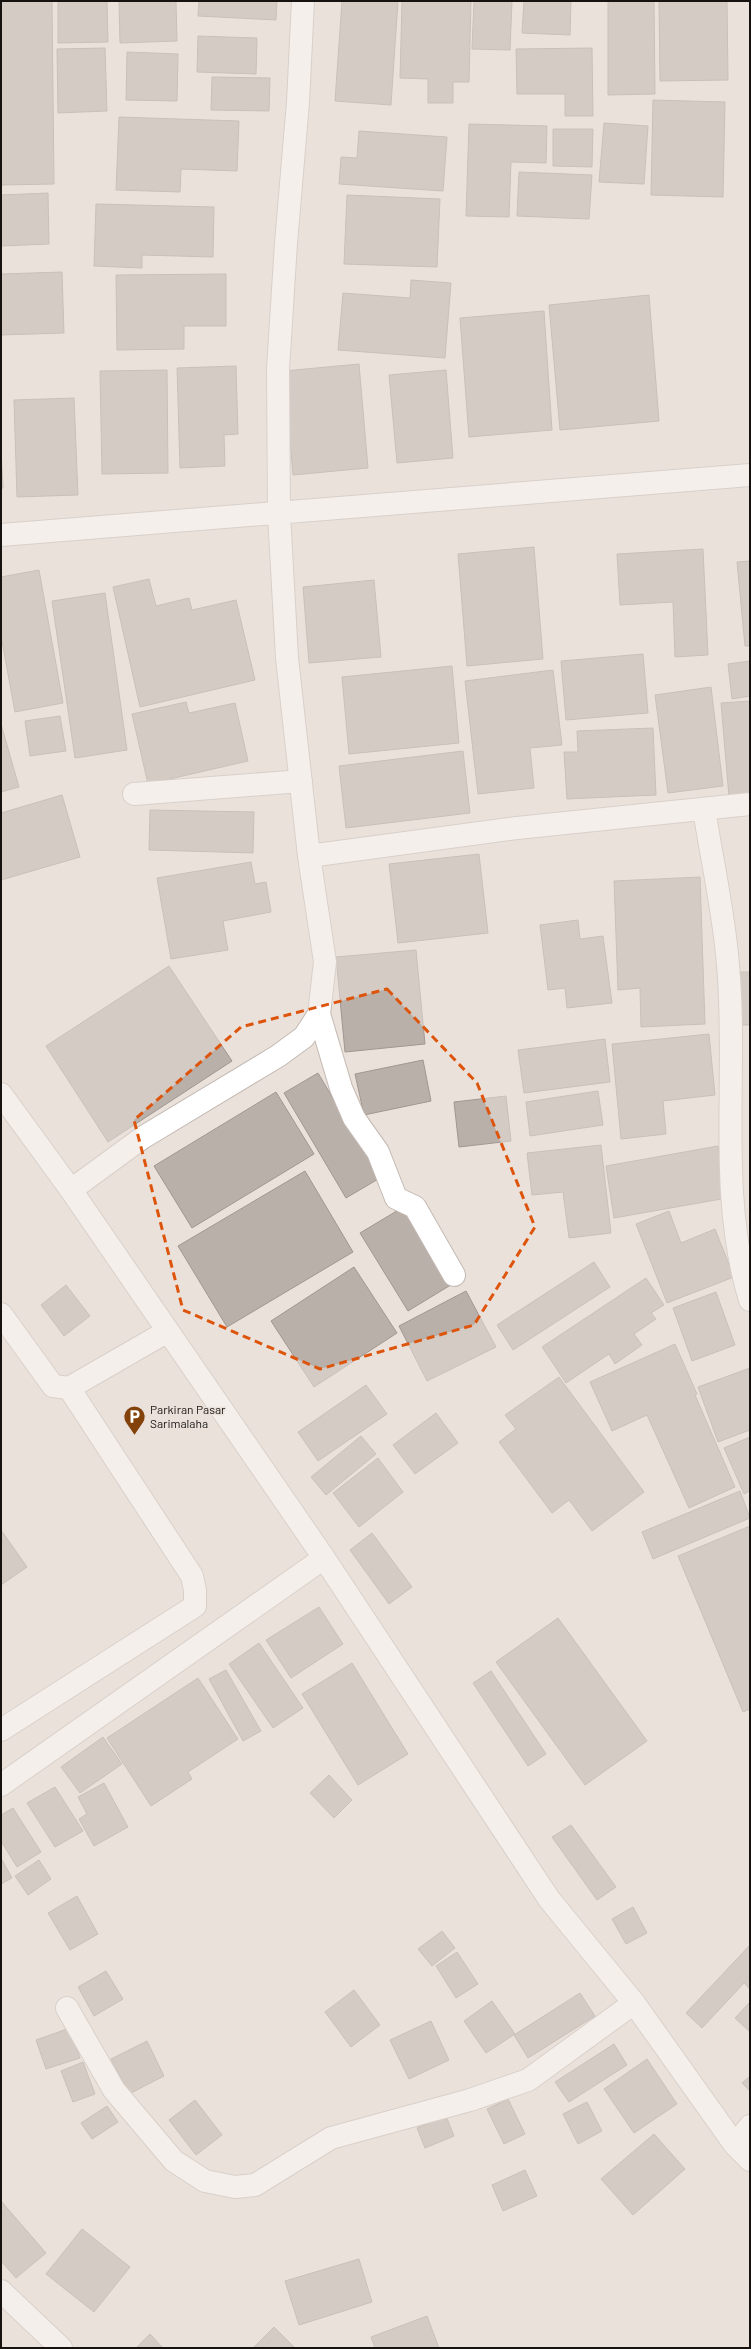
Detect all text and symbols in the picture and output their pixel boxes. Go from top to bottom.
place label: Parkiran Pasar Sarimalaha [150,1402,226,1430]
parking icon: Parkiran Pasar Sarimalaha [122,1404,148,1437]

